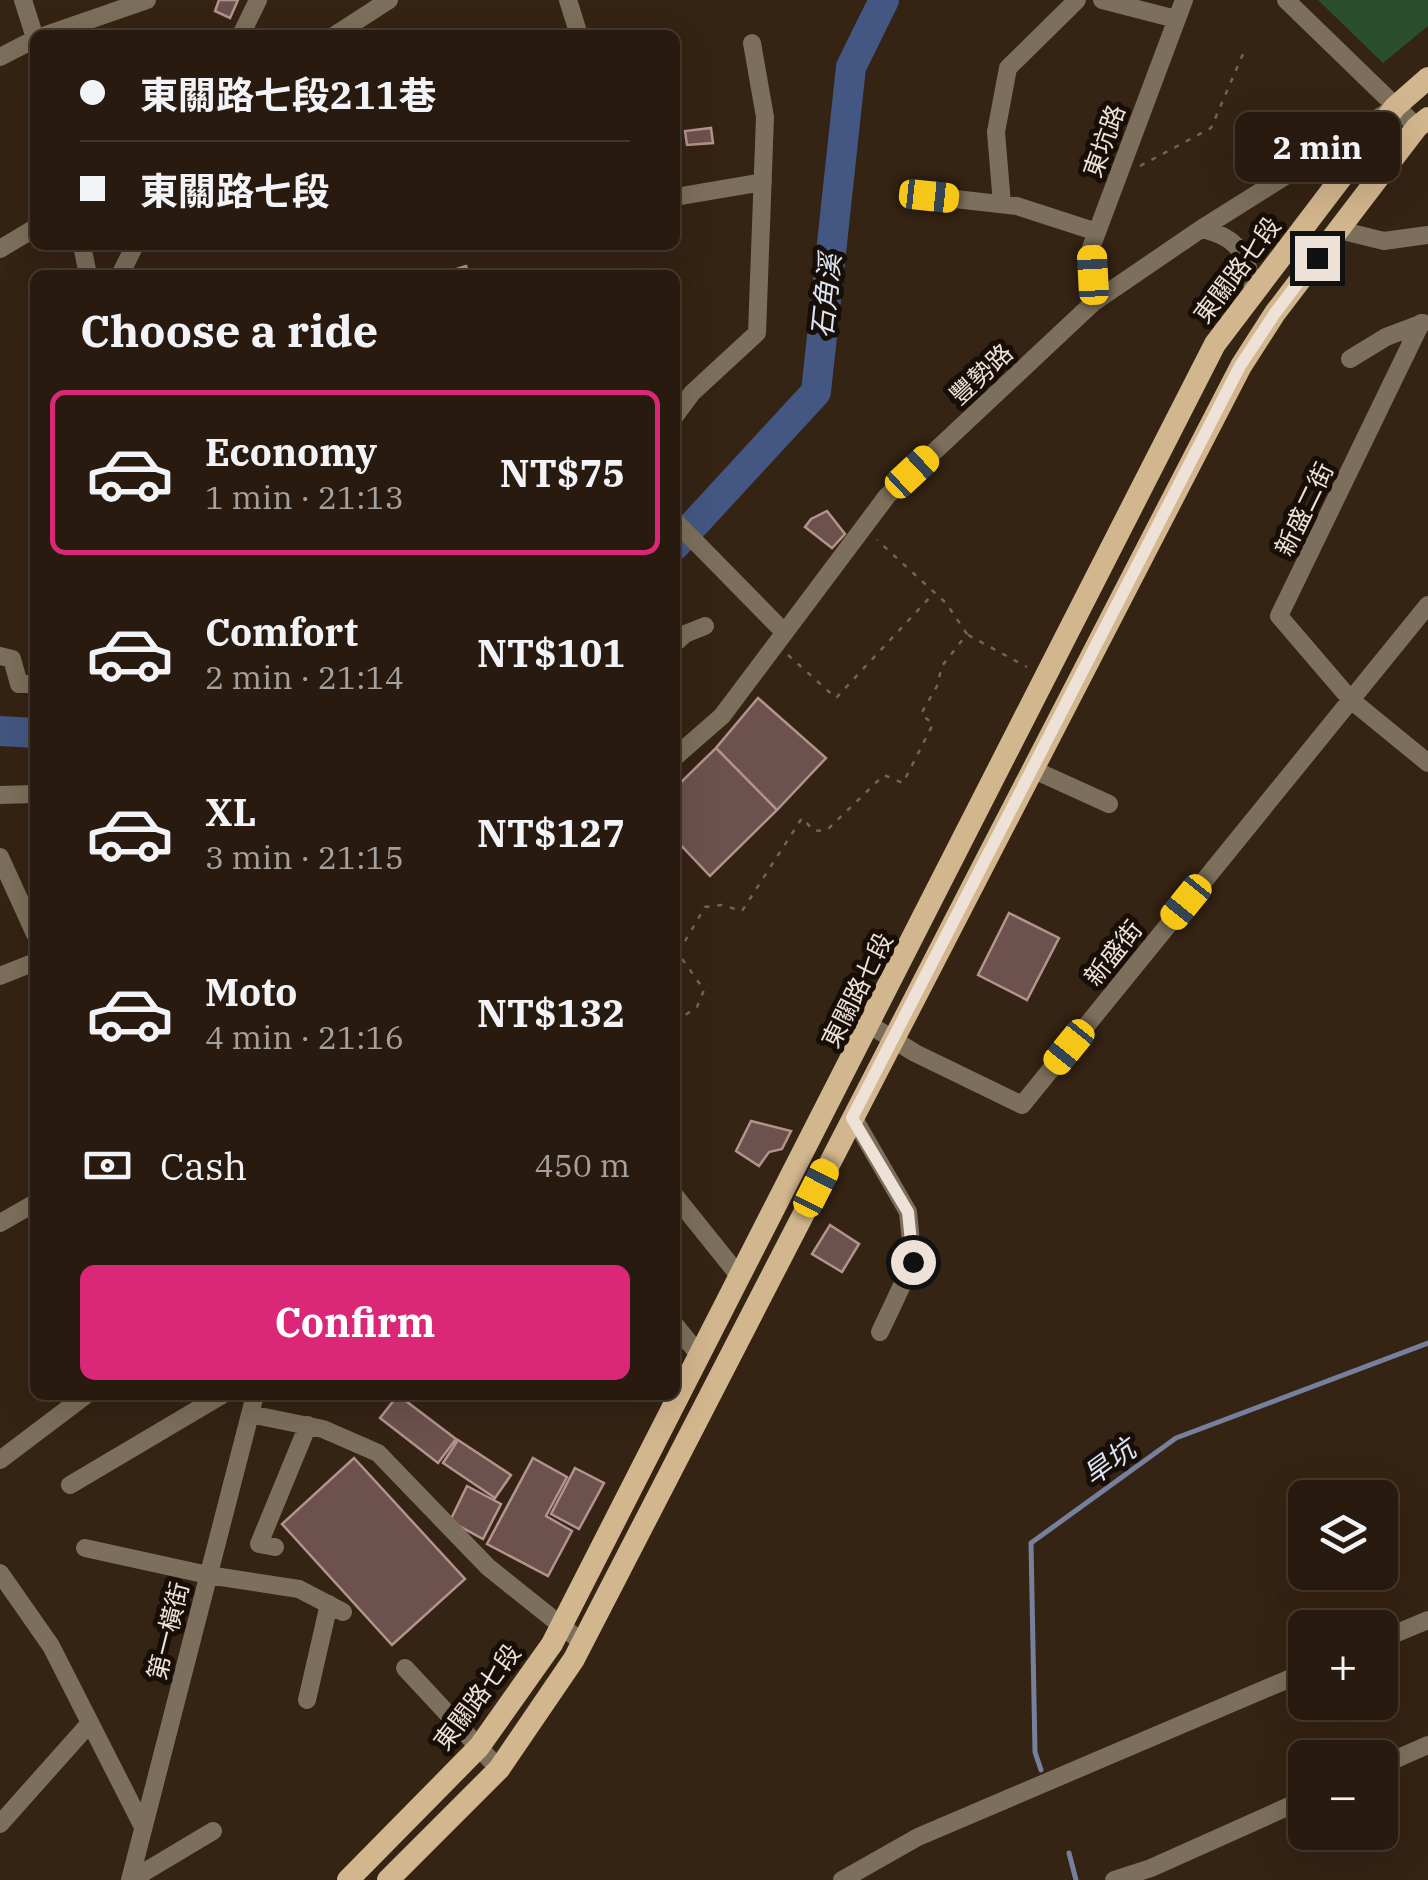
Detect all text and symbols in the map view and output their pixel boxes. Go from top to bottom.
text: 東關路七段211巷 [140,70,436,119]
street label: 東坑路 [1075,100,1132,182]
callout: 2 min [1234,113,1400,183]
text: 2 min [1273,126,1362,168]
text: 東關路七段 [140,166,330,215]
car [898,178,960,214]
street label: 東關路七段 [1186,210,1287,330]
route end [1295,236,1340,281]
car [1076,244,1110,306]
water label: 石角溪 [803,248,849,340]
text: Choose a ride [80,301,378,359]
street label: 豐勢路 [942,336,1019,411]
text: Economy [205,427,377,476]
icon: car [85,428,175,518]
car [880,441,944,503]
text: NT$75 [500,448,625,497]
street label: 新盛二街 [1267,457,1340,561]
text: 1 min · 21:13 [205,476,404,518]
text: Comfort [205,607,358,656]
icon: car [85,608,175,698]
text: NT$101 [477,628,625,677]
text: 2 min · 21:14 [205,656,404,698]
text: XL [205,787,256,836]
icon: car [85,788,175,878]
text: NT$127 [477,808,625,857]
text: 3 min · 21:15 [205,836,404,878]
car [1155,869,1217,935]
street label: 新盛街 [1076,913,1149,992]
street label: 東關路七段 [813,927,900,1053]
text: Moto [205,967,297,1016]
icon: car [85,968,175,1058]
text: NT$132 [477,988,625,1037]
car [1038,1014,1100,1080]
text: 4 min · 21:16 [205,1016,404,1058]
icon: cash [80,1138,135,1193]
text: Cash [160,1141,247,1190]
text: 450 m [534,1144,630,1186]
car [789,1154,843,1222]
route start [891,1240,936,1285]
button: Confirm [80,1265,630,1380]
water label: 旱坑 [1075,1428,1145,1493]
map controls [1288,1480,1398,1850]
button: layers [1288,1480,1398,1590]
street label: 第一橫街 [139,1578,196,1683]
button: + [1288,1610,1398,1720]
street label: 東關路七段 [426,1637,527,1757]
button: − [1288,1740,1398,1850]

